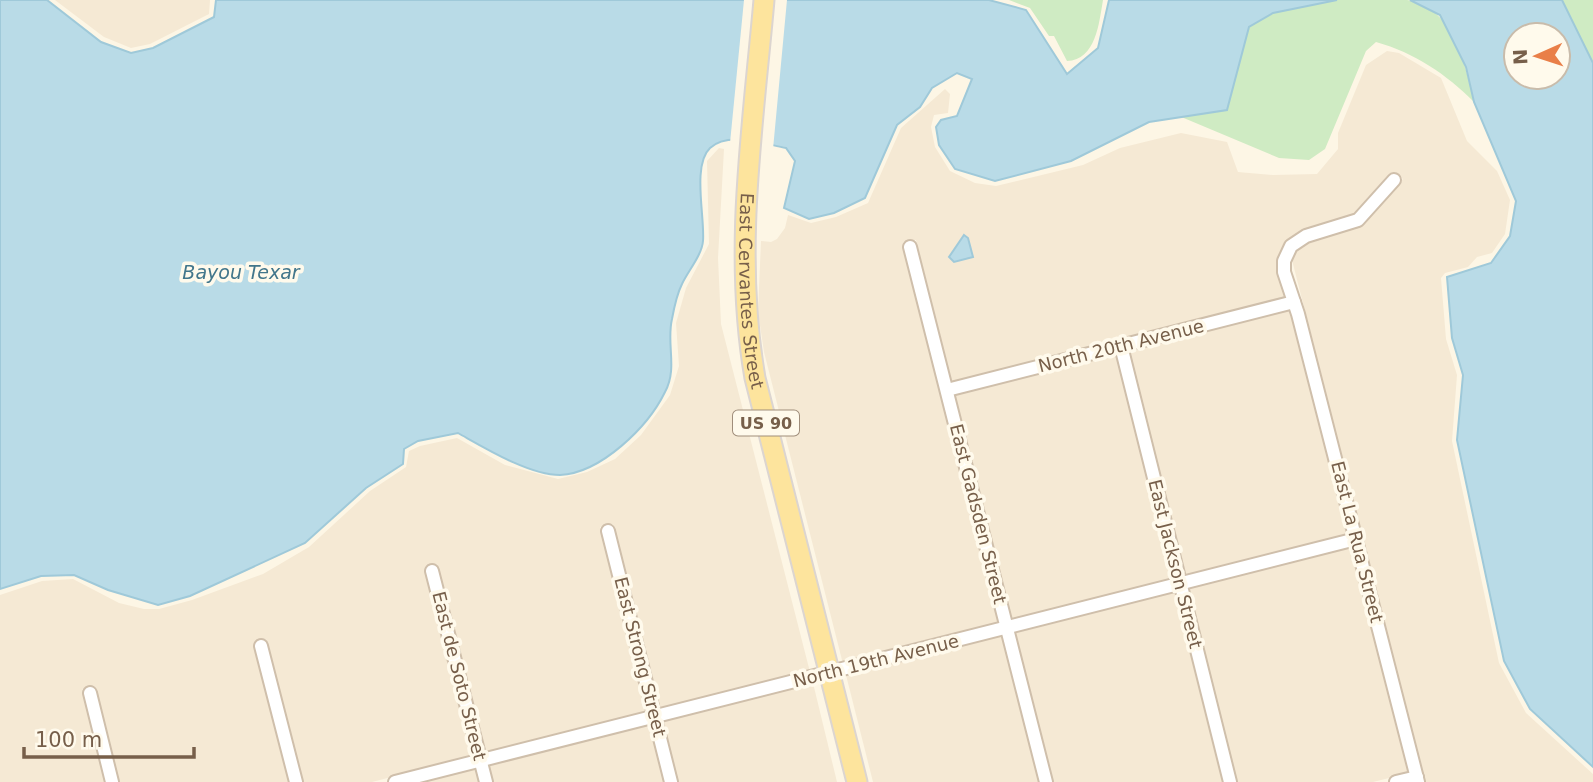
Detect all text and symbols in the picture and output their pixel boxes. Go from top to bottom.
north arrow [1502,21,1572,91]
text: N [1509,48,1531,65]
street label: East Cervantes Street [735,192,768,391]
water label: Bayou Texar [182,261,301,283]
street label: North 20th Avenue [1036,315,1206,376]
road number: US 90 [733,410,799,436]
street label: East Gadsden Street [946,422,1011,606]
street label: East La Rua Street [1327,459,1388,625]
street label: East Jackson Street [1144,477,1207,651]
street label: East Strong Street [610,575,671,739]
street label: East de Soto Street [428,589,491,763]
street label: North 19th Avenue [791,630,961,691]
scale bar [24,716,194,760]
text: 100 m [35,728,102,752]

